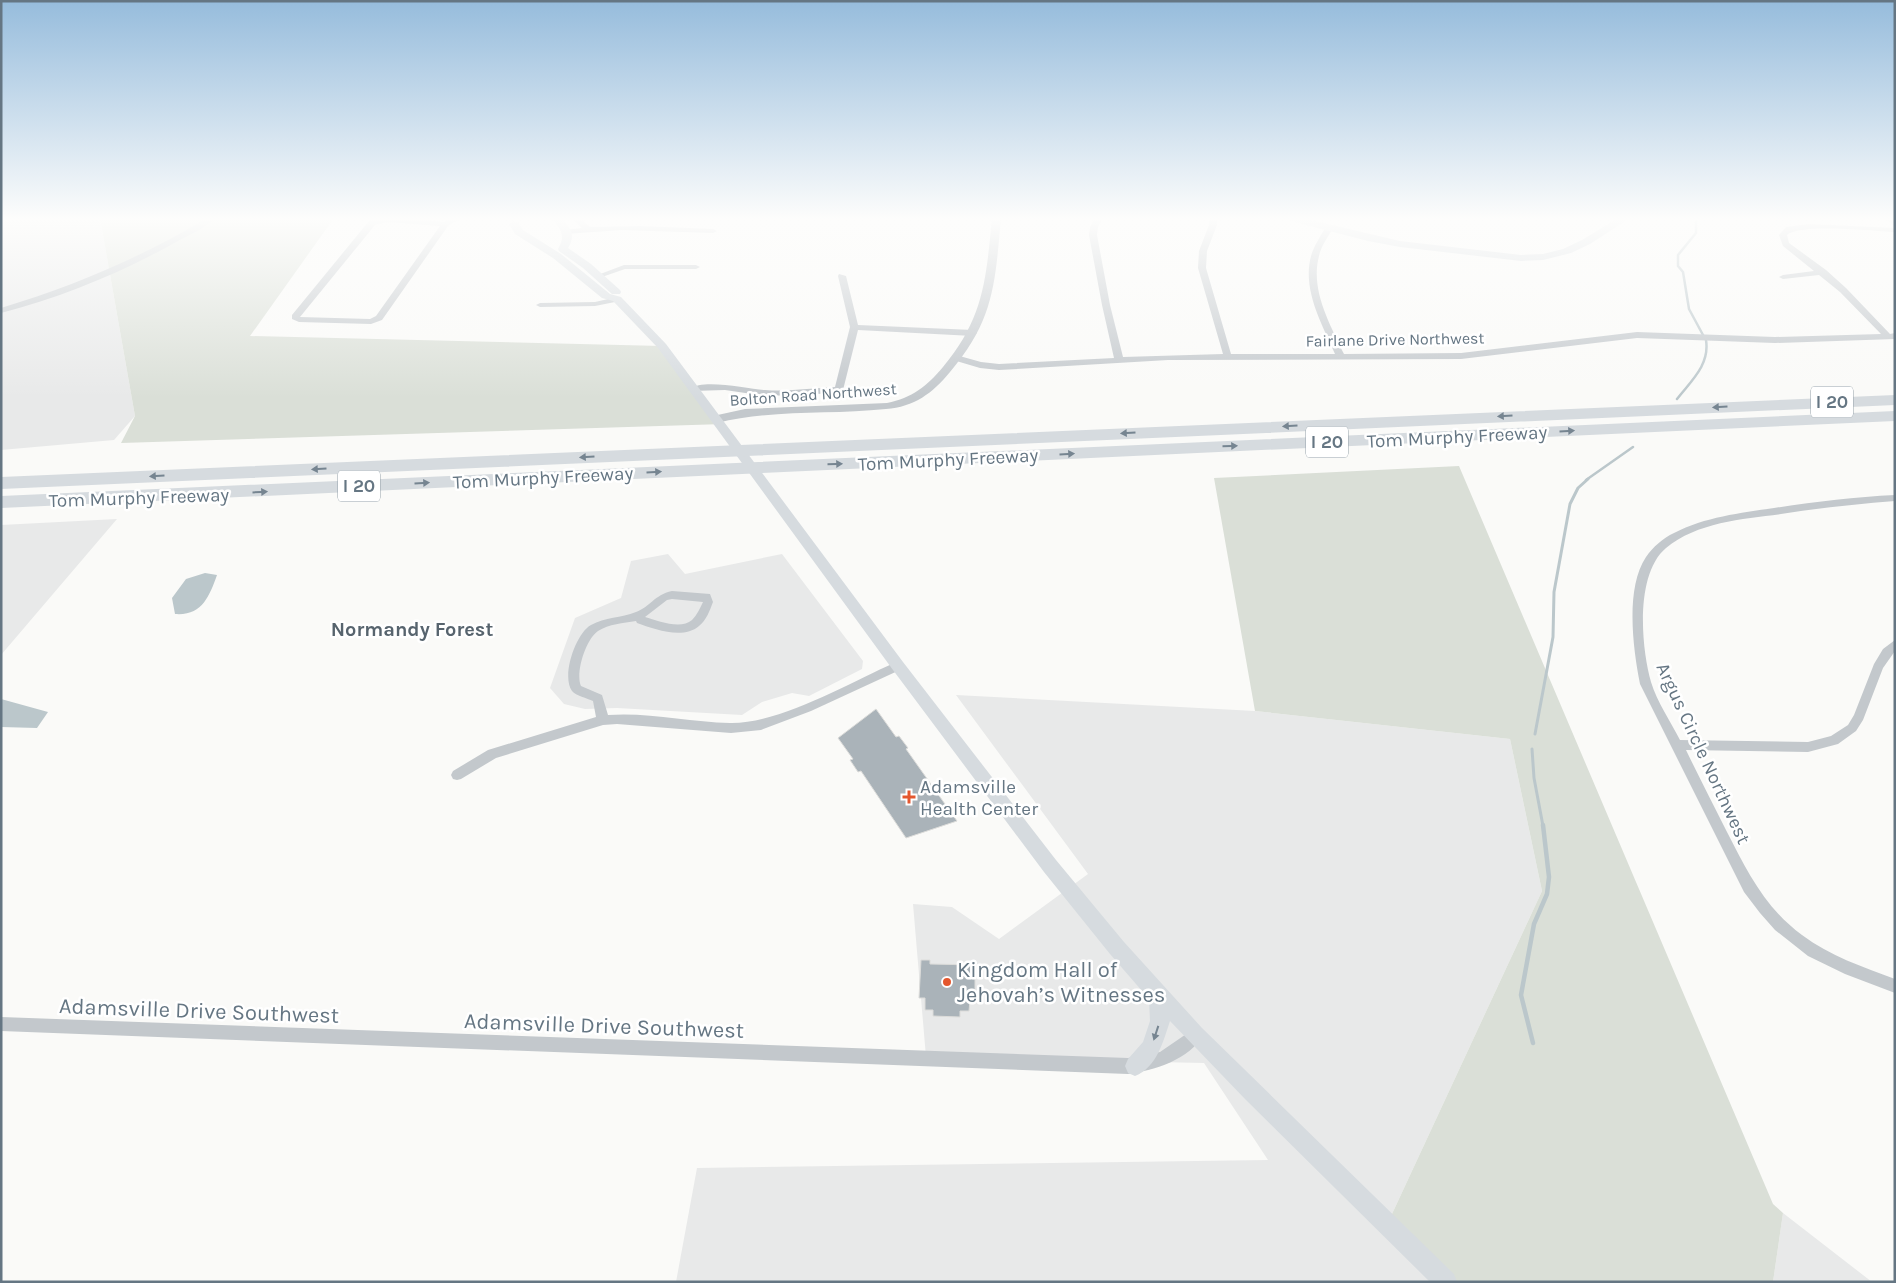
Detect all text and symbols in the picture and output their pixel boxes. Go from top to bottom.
street label: Fairlane Drive Northwest [1305,328,1485,351]
street label: Bolton Road Northwest [729,379,897,410]
road number: I 20 [1811,387,1853,418]
one-way arrow [1712,403,1728,411]
one-way arrow [1497,413,1513,421]
street label: Tom Murphy Freeway [1366,421,1548,453]
one-way arrow [1282,422,1298,430]
road number: I 20 [1306,427,1348,458]
one-way arrow [1559,427,1575,435]
one-way arrow [1120,430,1136,438]
one-way arrow [1222,442,1238,450]
street label: Tom Murphy Freeway [857,444,1039,476]
one-way arrow [1060,449,1076,457]
one-way arrow [578,454,594,462]
one-way arrow [827,460,843,468]
street label: Tom Murphy Freeway [452,462,634,494]
one-way arrow [311,466,327,474]
one-way arrow [647,468,663,476]
road number: I 20 [338,471,380,502]
one-way arrow [149,473,165,481]
one-way arrow [414,478,430,486]
street label: Tom Murphy Freeway [48,484,230,512]
one-way arrow [252,487,268,495]
district label: Normandy Forest [331,618,493,641]
street label: Argus Circle Northwest [1651,659,1755,847]
place label: Adamsville Health Center [920,776,1038,820]
marker: Adamsville Health Center [902,790,916,804]
place label: Kingdom Hall of Jehovah’s Witnesses [957,957,1165,1008]
marker: Kingdom Hall of Jehovah’s Witnesses [941,976,953,988]
street label: Adamsville Drive Southwest [58,993,339,1029]
street label: Adamsville Drive Southwest [463,1008,744,1044]
one-way arrow [1152,1026,1160,1041]

